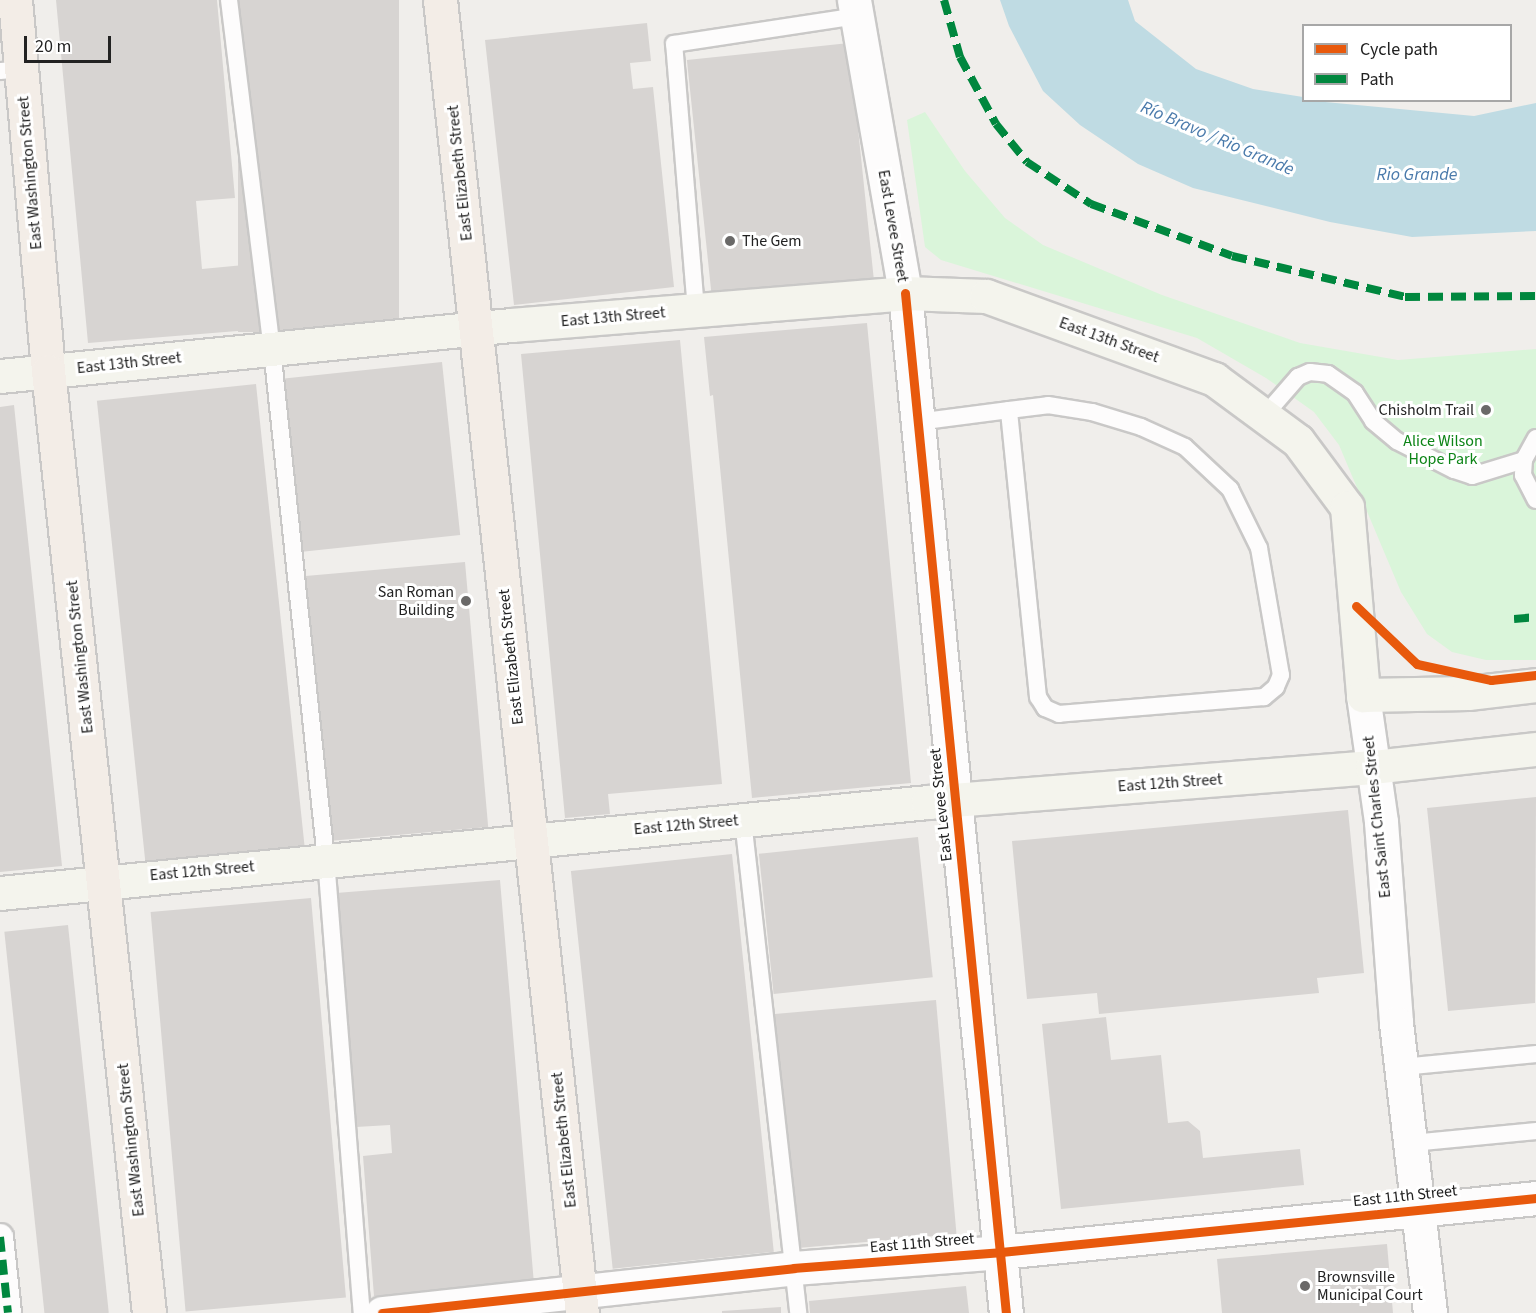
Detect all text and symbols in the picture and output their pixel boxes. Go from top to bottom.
scale bar [27,24,114,62]
legend [1302,24,1512,102]
text: 20 m [35,34,71,59]
text: Cycle path [1360,37,1438,62]
text: Path [1360,67,1394,92]
street label: East Washington Street [14,95,46,251]
water label: Río Bravo / Rio Grande [1137,97,1297,181]
street label: East Elizabeth Street [443,104,477,242]
water label: Rio Grande [1376,164,1458,186]
street label: East Levee Street [874,168,912,284]
place label: The Gem [742,231,801,251]
marker: The Gem [723,234,737,248]
street label: East 13th Street [560,303,666,331]
street label: East 13th Street [1056,313,1162,367]
street label: East 13th Street [76,348,182,378]
place label: Chisholm Trail [1379,400,1474,420]
marker: Chisholm Trail [1479,403,1493,417]
park label: Alice Wilson Hope Park [1403,431,1483,469]
street label: East Washington Street [62,579,98,735]
place label: San Roman Building [378,582,454,620]
street label: East Elizabeth Street [494,588,528,726]
marker: San Roman Building [459,594,473,608]
street label: East Saint Charles Street [1359,735,1395,899]
street label: East Levee Street [926,747,956,863]
street label: East 12th Street [1117,770,1223,796]
street label: East 12th Street [633,811,739,839]
street label: East 12th Street [149,857,255,885]
street label: East Washington Street [113,1062,149,1218]
street label: East Elizabeth Street [547,1071,581,1209]
street label: East 11th Street [1352,1181,1458,1211]
street label: East 11th Street [869,1229,975,1257]
place label: Brownsville Municipal Court [1317,1267,1423,1305]
marker: Brownsville Municipal Court [1298,1279,1312,1293]

